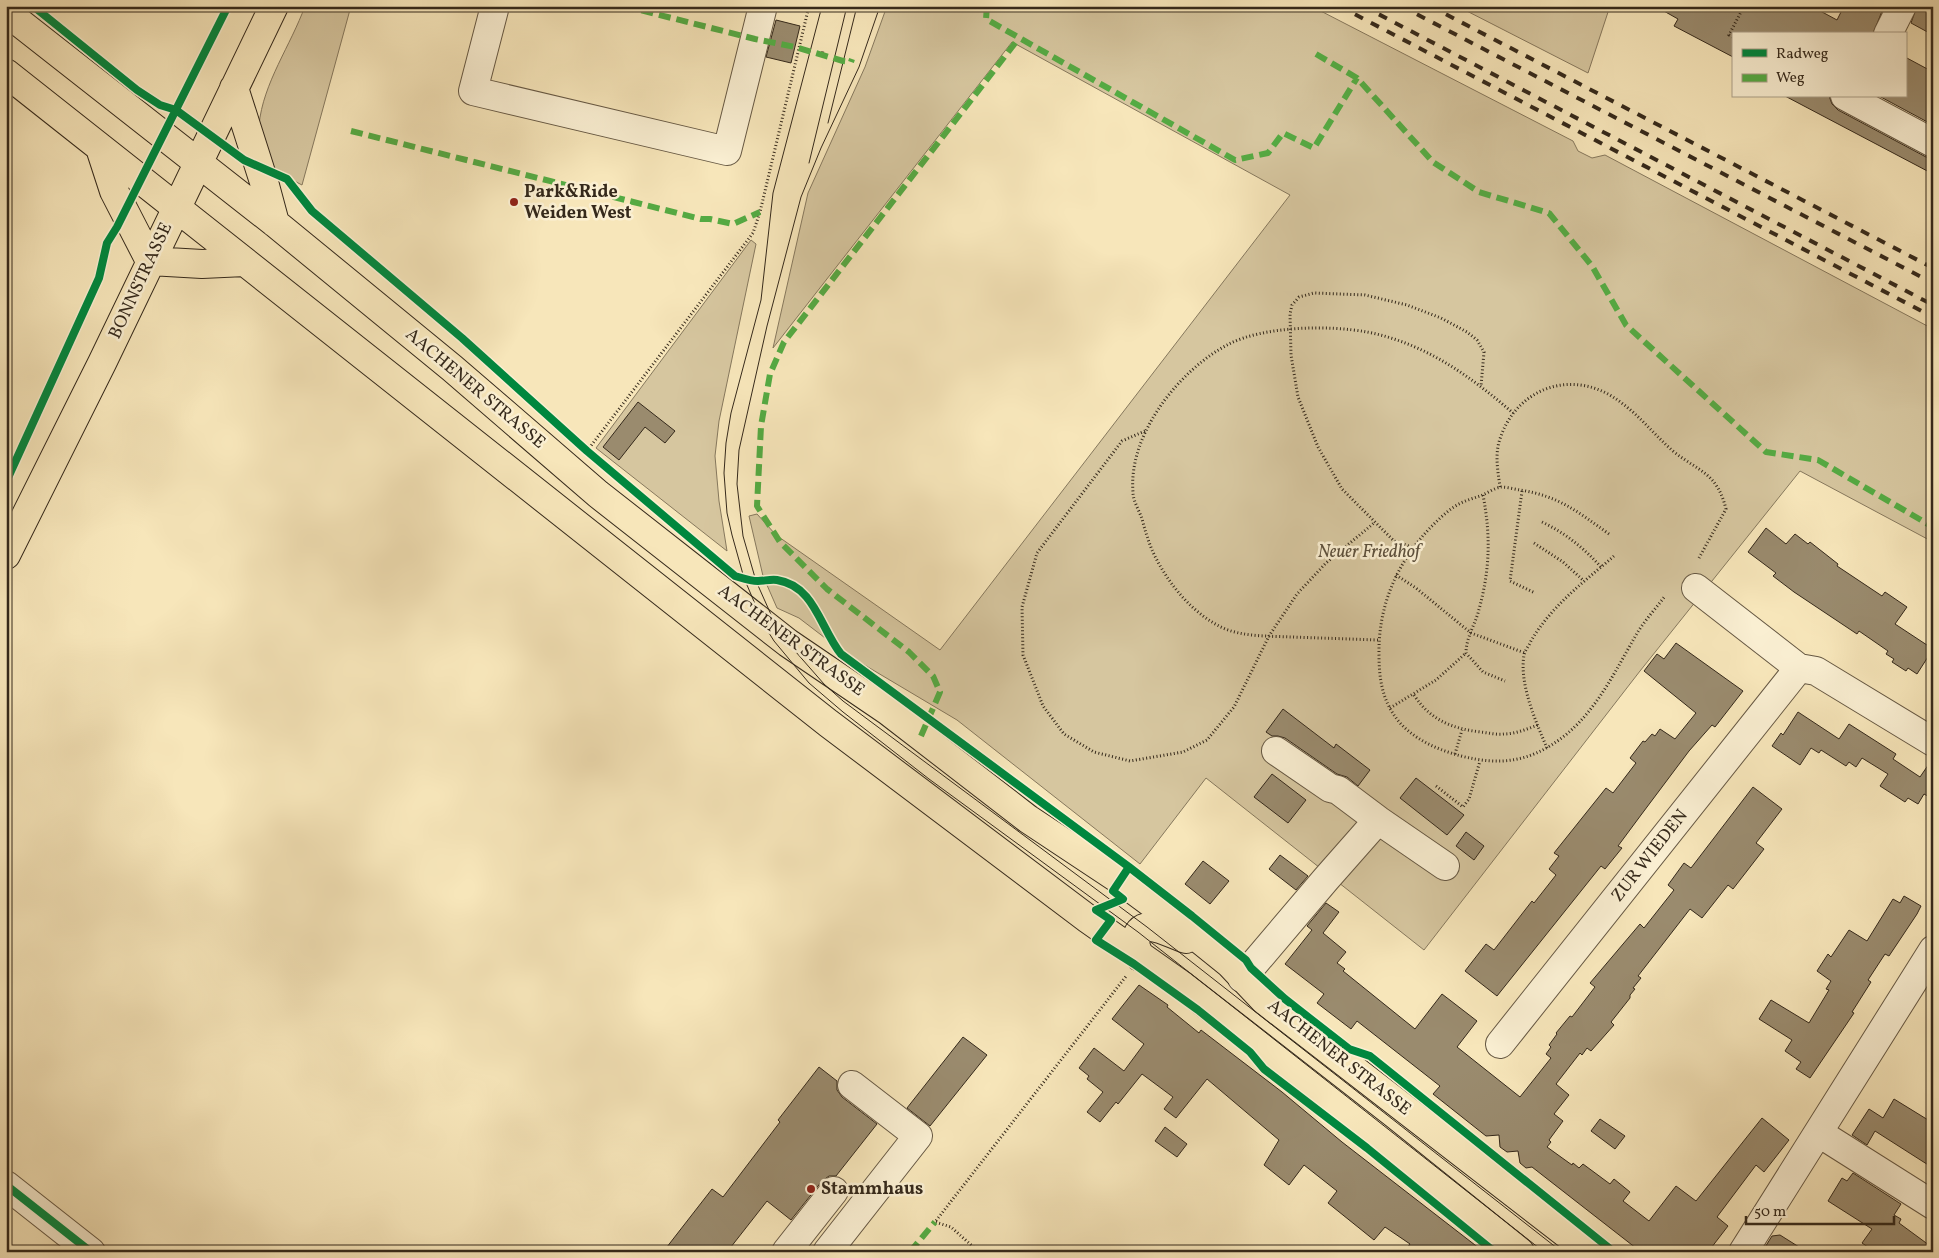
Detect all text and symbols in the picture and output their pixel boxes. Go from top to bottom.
legend [1732,32,1906,98]
text: Radweg [1776,44,1829,65]
text: Weg [1776,68,1805,89]
place label: Park&Ride Weiden West [524,180,632,226]
marker: Park&Ride Weiden West [508,196,520,208]
street label: BONNSTRASSE [103,218,179,343]
street label: AACHENER STRASSE [399,323,551,455]
park label: Neuer Friedhof [1318,540,1424,565]
street label: AACHENER STRASSE [712,579,870,703]
street label: ZUR WIEDEN [1606,804,1694,908]
street label: AACHENER STRASSE [1262,994,1416,1122]
place label: Stammhaus [821,1177,923,1202]
marker: Stammhaus [805,1183,817,1195]
scale bar [1746,1193,1894,1225]
text: 50 m [1754,1202,1786,1223]

